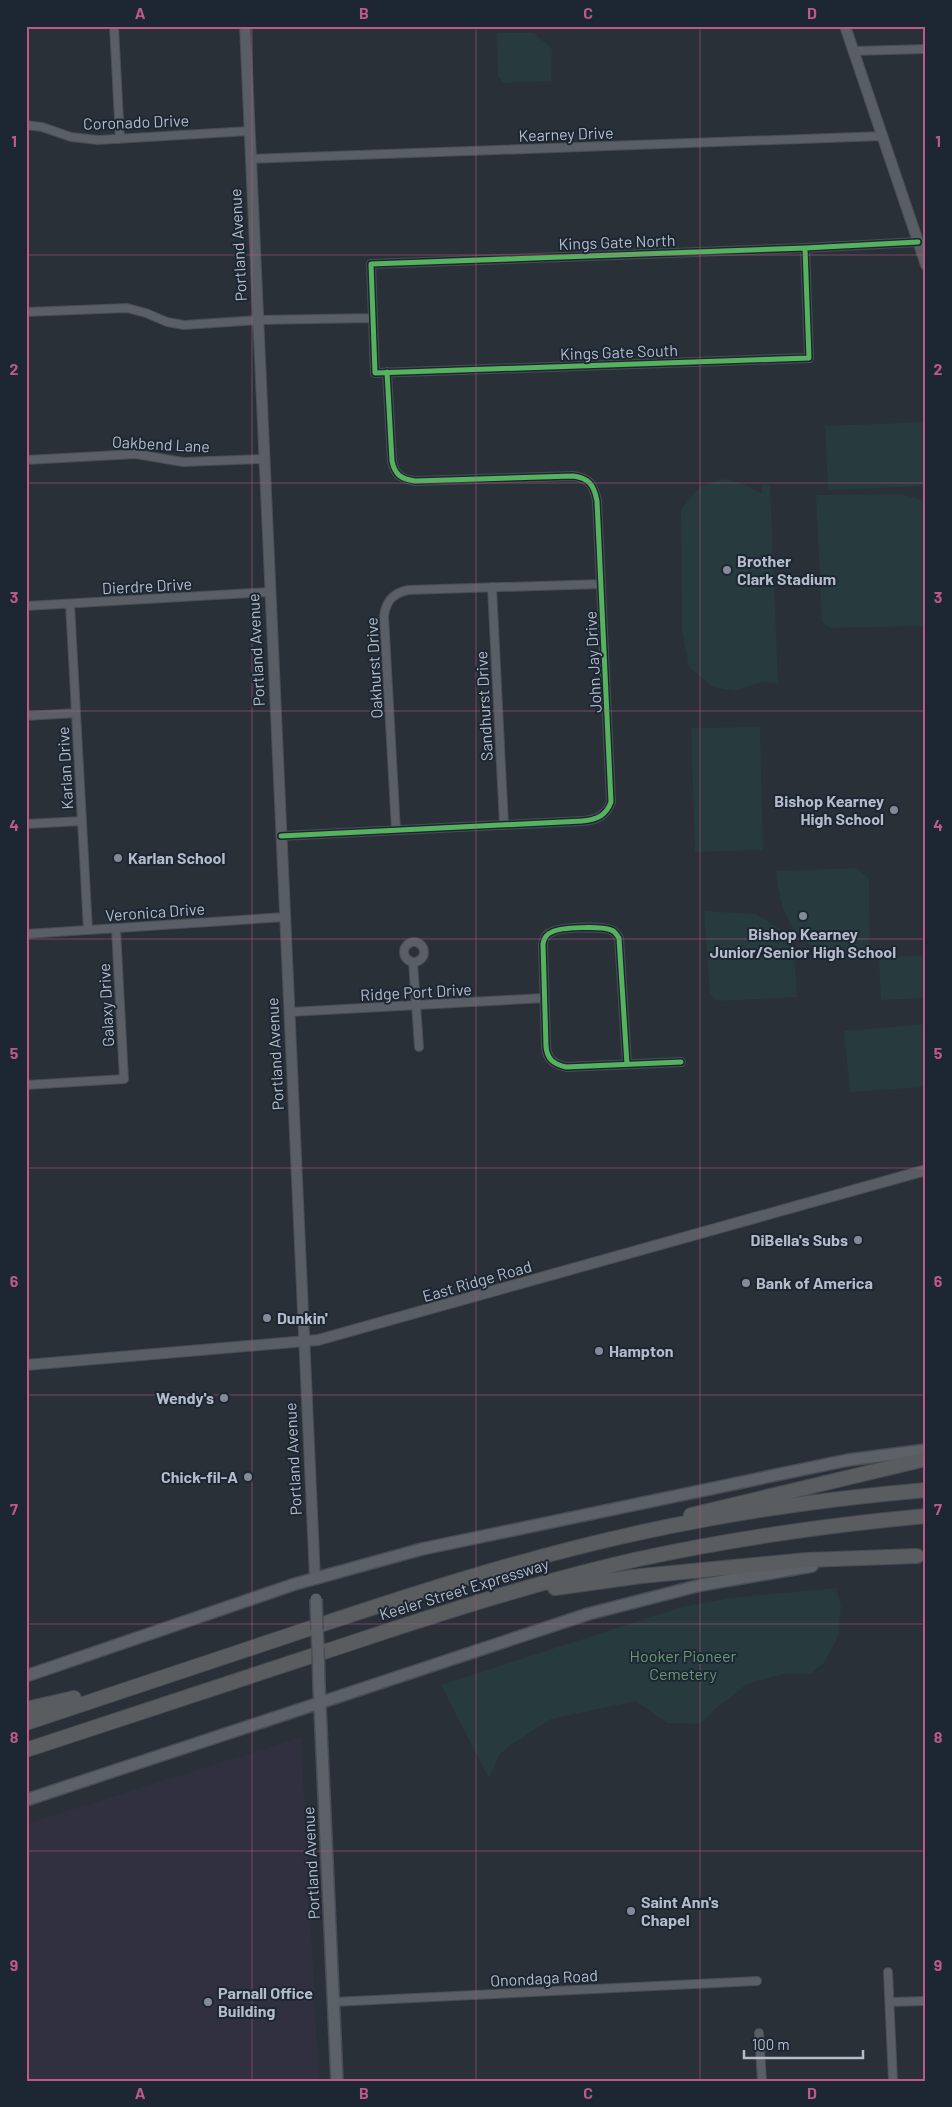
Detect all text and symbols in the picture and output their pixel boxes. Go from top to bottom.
text: A [135,3,146,22]
text: B [359,3,369,22]
text: C [583,3,593,22]
text: D [807,3,817,22]
street label: Coronado Drive [83,110,189,133]
street label: Kearney Drive [518,122,614,145]
text: 1 [11,131,17,150]
text: 1 [935,131,941,150]
street label: Portland Avenue [225,188,250,302]
street label: Kings Gate North [558,230,676,253]
street label: Kings Gate South [560,340,678,363]
text: 2 [10,359,19,378]
text: 2 [934,359,943,378]
street label: Oakbend Lane [112,431,210,456]
place label: Brother Clark Stadium [737,551,836,588]
marker: Brother Clark Stadium [721,564,733,576]
street label: Dierdre Drive [101,574,192,597]
text: 3 [10,587,18,606]
text: 3 [934,587,942,606]
street label: Portland Avenue [243,593,268,707]
street label: John Jay Drive [580,611,605,713]
street label: Oakhurst Drive [361,617,386,719]
street label: Sandhurst Drive [471,651,496,761]
street label: Karlan Drive [53,726,76,810]
place label: Bishop Kearney High School [774,791,884,828]
marker: Bishop Kearney High School [888,804,900,816]
text: 4 [9,815,19,834]
text: 4 [933,815,943,834]
place label: Karlan School [128,848,226,867]
marker: Karlan School [112,852,124,864]
street label: Veronica Drive [105,899,205,924]
marker: Bishop Kearney Junior/Senior High School [797,910,809,922]
place label: Bishop Kearney Junior/Senior High School [710,924,896,961]
street label: Galaxy Drive [94,963,117,1047]
street label: Ridge Port Drive [360,979,472,1004]
street label: Portland Avenue [262,997,287,1111]
text: 5 [10,1043,19,1062]
text: 5 [934,1043,943,1062]
place label: DiBella's Subs [751,1230,848,1249]
marker: DiBella's Subs [852,1234,864,1246]
street label: East Ridge Road [420,1256,534,1305]
text: 6 [10,1271,19,1290]
text: 6 [934,1271,943,1290]
place label: Bank of America [756,1273,873,1292]
marker: Bank of America [740,1277,752,1289]
place label: Dunkin' [277,1308,328,1327]
marker: Dunkin' [261,1312,273,1324]
place label: Hampton [609,1341,674,1360]
marker: Hampton [593,1345,605,1357]
place label: Wendy's [156,1388,214,1407]
marker: Wendy's [218,1392,230,1404]
street label: Portland Avenue [280,1402,305,1516]
place label: Chick-fil-A [161,1467,238,1486]
marker: Chick-fil-A [242,1471,254,1483]
text: 7 [10,1499,18,1518]
text: 7 [934,1499,942,1518]
street label: Keeler Street Expressway [377,1553,552,1623]
park label: Hooker Pioneer Cemetery [630,1646,737,1683]
text: 8 [10,1727,19,1746]
text: 8 [934,1727,943,1746]
street label: Portland Avenue [298,1806,323,1920]
place label: Saint Ann's Chapel [641,1892,719,1929]
marker: Saint Ann's Chapel [625,1905,637,1917]
text: 9 [10,1955,18,1974]
text: 9 [934,1955,942,1974]
street label: Onondaga Road [490,1965,598,1990]
place label: Parnall Office Building [218,1983,313,2020]
marker: Parnall Office Building [202,1996,214,2008]
scale bar [744,2027,863,2059]
text: 100 m [752,2035,790,2053]
text: A [135,2083,146,2102]
text: B [359,2083,369,2102]
text: C [583,2083,593,2102]
text: D [807,2083,817,2102]

